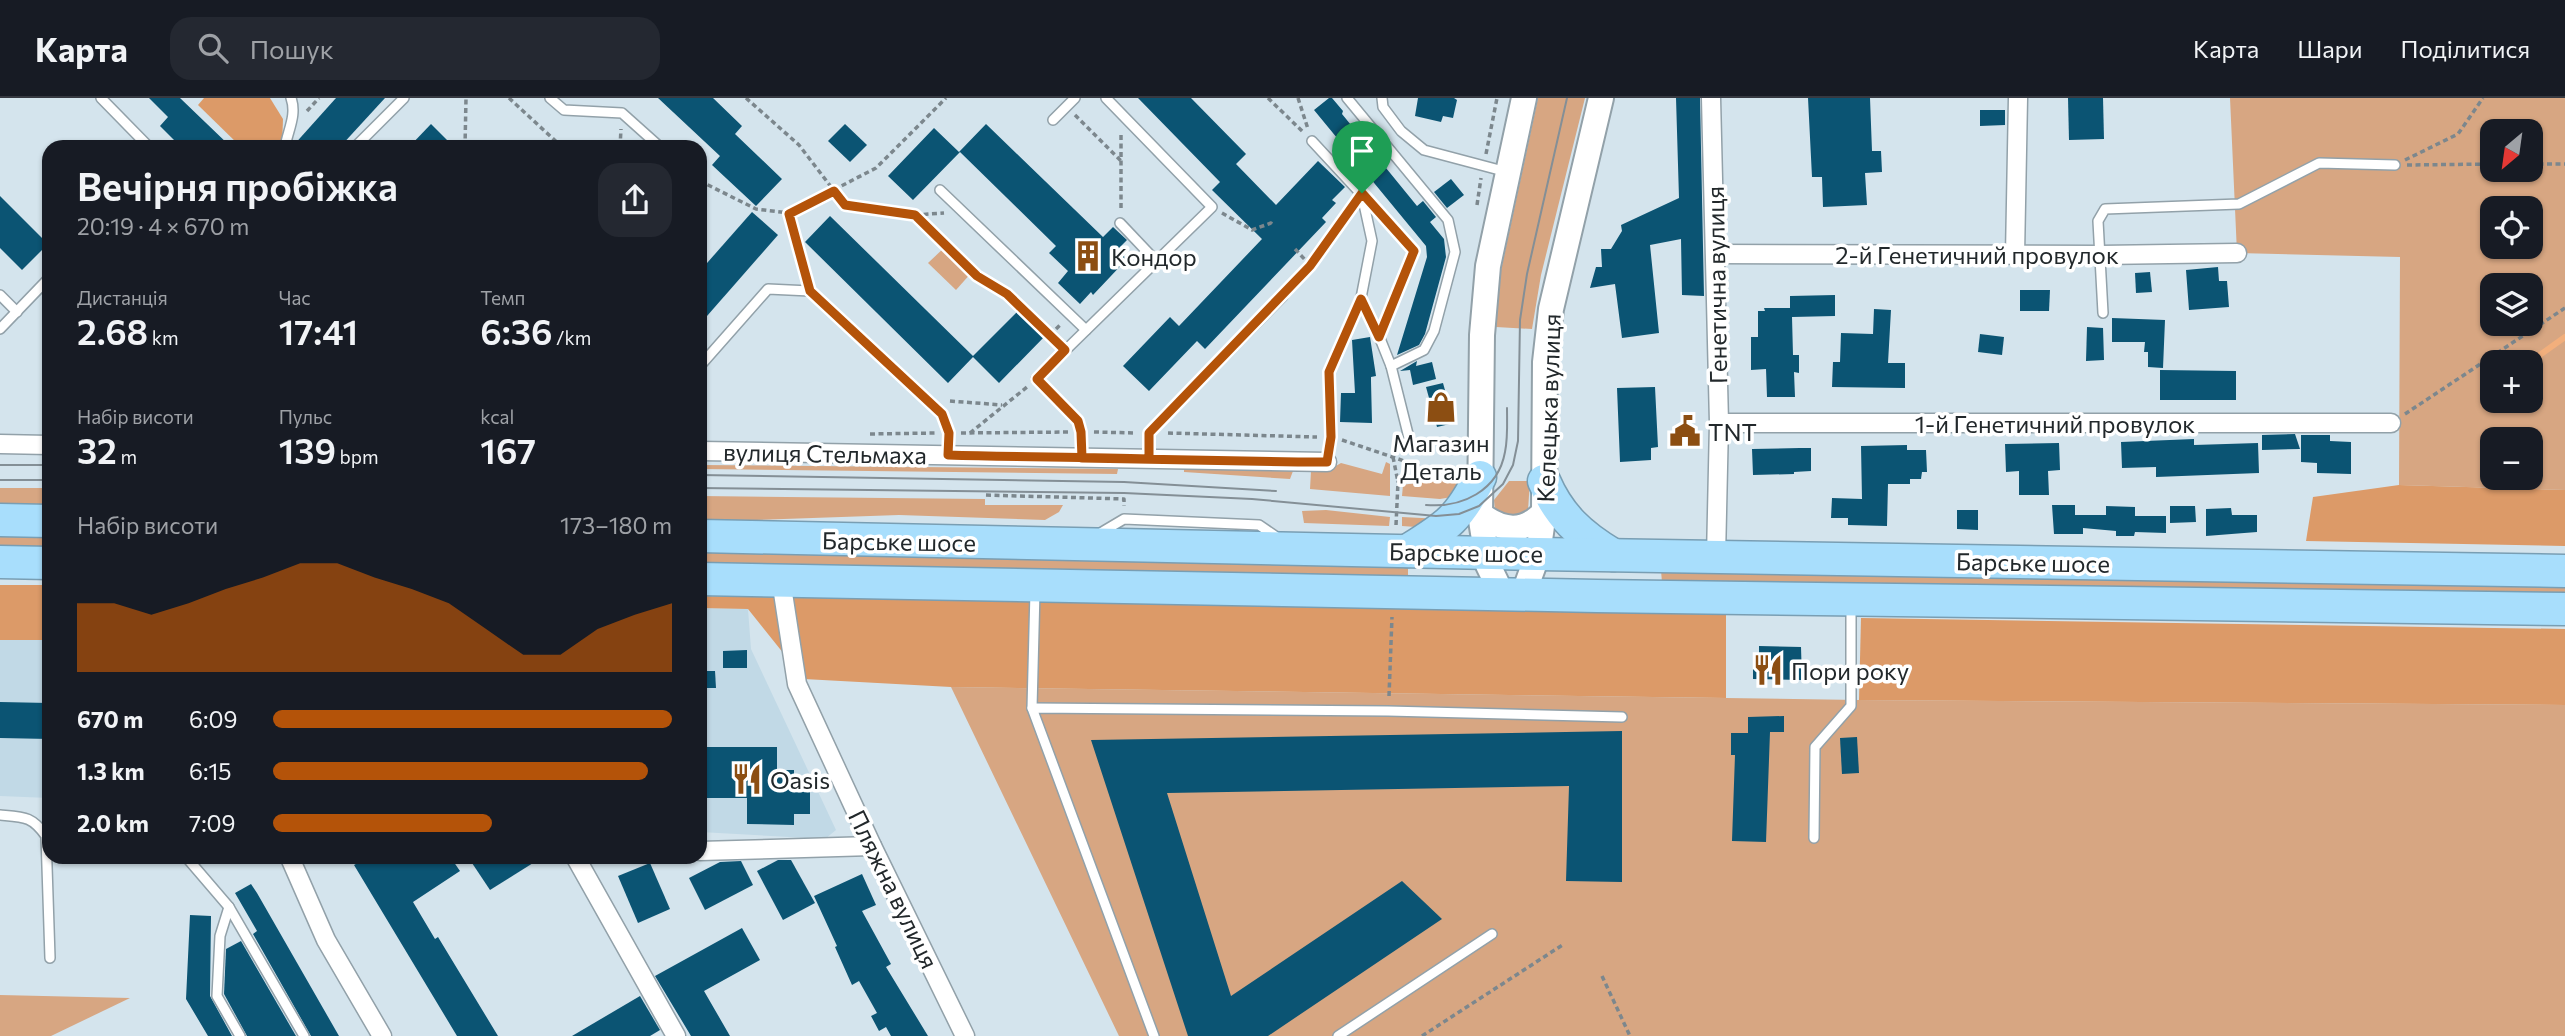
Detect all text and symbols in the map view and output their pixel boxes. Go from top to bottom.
search box [170,17,660,80]
text: Карта [35,28,128,69]
icon: search [194,29,232,67]
text: Пошук [250,33,334,64]
text: Карта [2193,34,2259,63]
text: Шари [2297,34,2363,63]
text: Поділитися [2401,34,2530,63]
north arrow [2480,119,2543,182]
map controls [2480,119,2543,490]
pin [1332,121,1392,193]
icon: arrive [1343,132,1381,170]
text: Вечірня пробіжка [77,162,398,209]
button: share [598,163,672,237]
street label: Генетична вулиця [1700,186,1732,384]
button: locate [2480,196,2543,259]
text: 20:19 · 4 × 670 m [77,212,249,240]
building icon: Кондор [1071,239,1105,273]
street label: 2-й Генетичний провулок [1835,240,2119,269]
place label: Кондор [1111,242,1197,271]
button: layers [2480,273,2543,336]
text: Дистанція [77,286,168,309]
text: Час [279,286,311,309]
text: Темп [480,286,525,309]
text: 2.68 [77,309,148,352]
text: 17:41 [279,309,358,352]
text: 6:36 [480,309,552,352]
street label: Келецька вулиця [1530,313,1566,503]
text: km [148,326,179,349]
text: /km [552,326,591,349]
button: + [2480,350,2543,413]
shop icon: Магазин Деталь [1424,390,1458,424]
text: Набір висоти [77,405,194,428]
text: Пульс [279,405,332,428]
text: kcal [480,405,514,428]
street label: 1-й Генетичний провулок [1915,409,2195,438]
public building icon: TNT [1668,414,1702,448]
place label: TNT [1708,417,1757,446]
button: − [2480,427,2543,490]
text: 32 [77,428,117,471]
text: 139 [279,428,336,471]
text: 167 [480,428,536,471]
place label: Магазин Деталь [1392,428,1490,485]
street label: вулиця Стельмаха [723,437,927,469]
text: m [117,445,137,468]
text: bpm [336,445,379,468]
text: Набір висоти [77,511,218,539]
text: 173–180 m [560,511,672,539]
street label: Барське шосе [822,525,976,557]
street label: Барське шосе [1389,536,1543,568]
street label: Барське шосе [1956,546,2110,578]
restaurant icon: Пори року [1751,653,1785,687]
place label: Пори року [1791,656,1909,685]
text: 670 m [77,705,143,733]
text: 6:09 [189,705,237,733]
text: 1.3 km [77,757,145,785]
text: 6:15 [189,757,231,785]
restaurant icon: Oasis [730,762,764,796]
place label: Oasis [770,765,830,794]
street label: Пляжна вулиця [843,805,945,973]
text: 2.0 km [77,809,149,837]
text: 7:09 [189,809,236,837]

